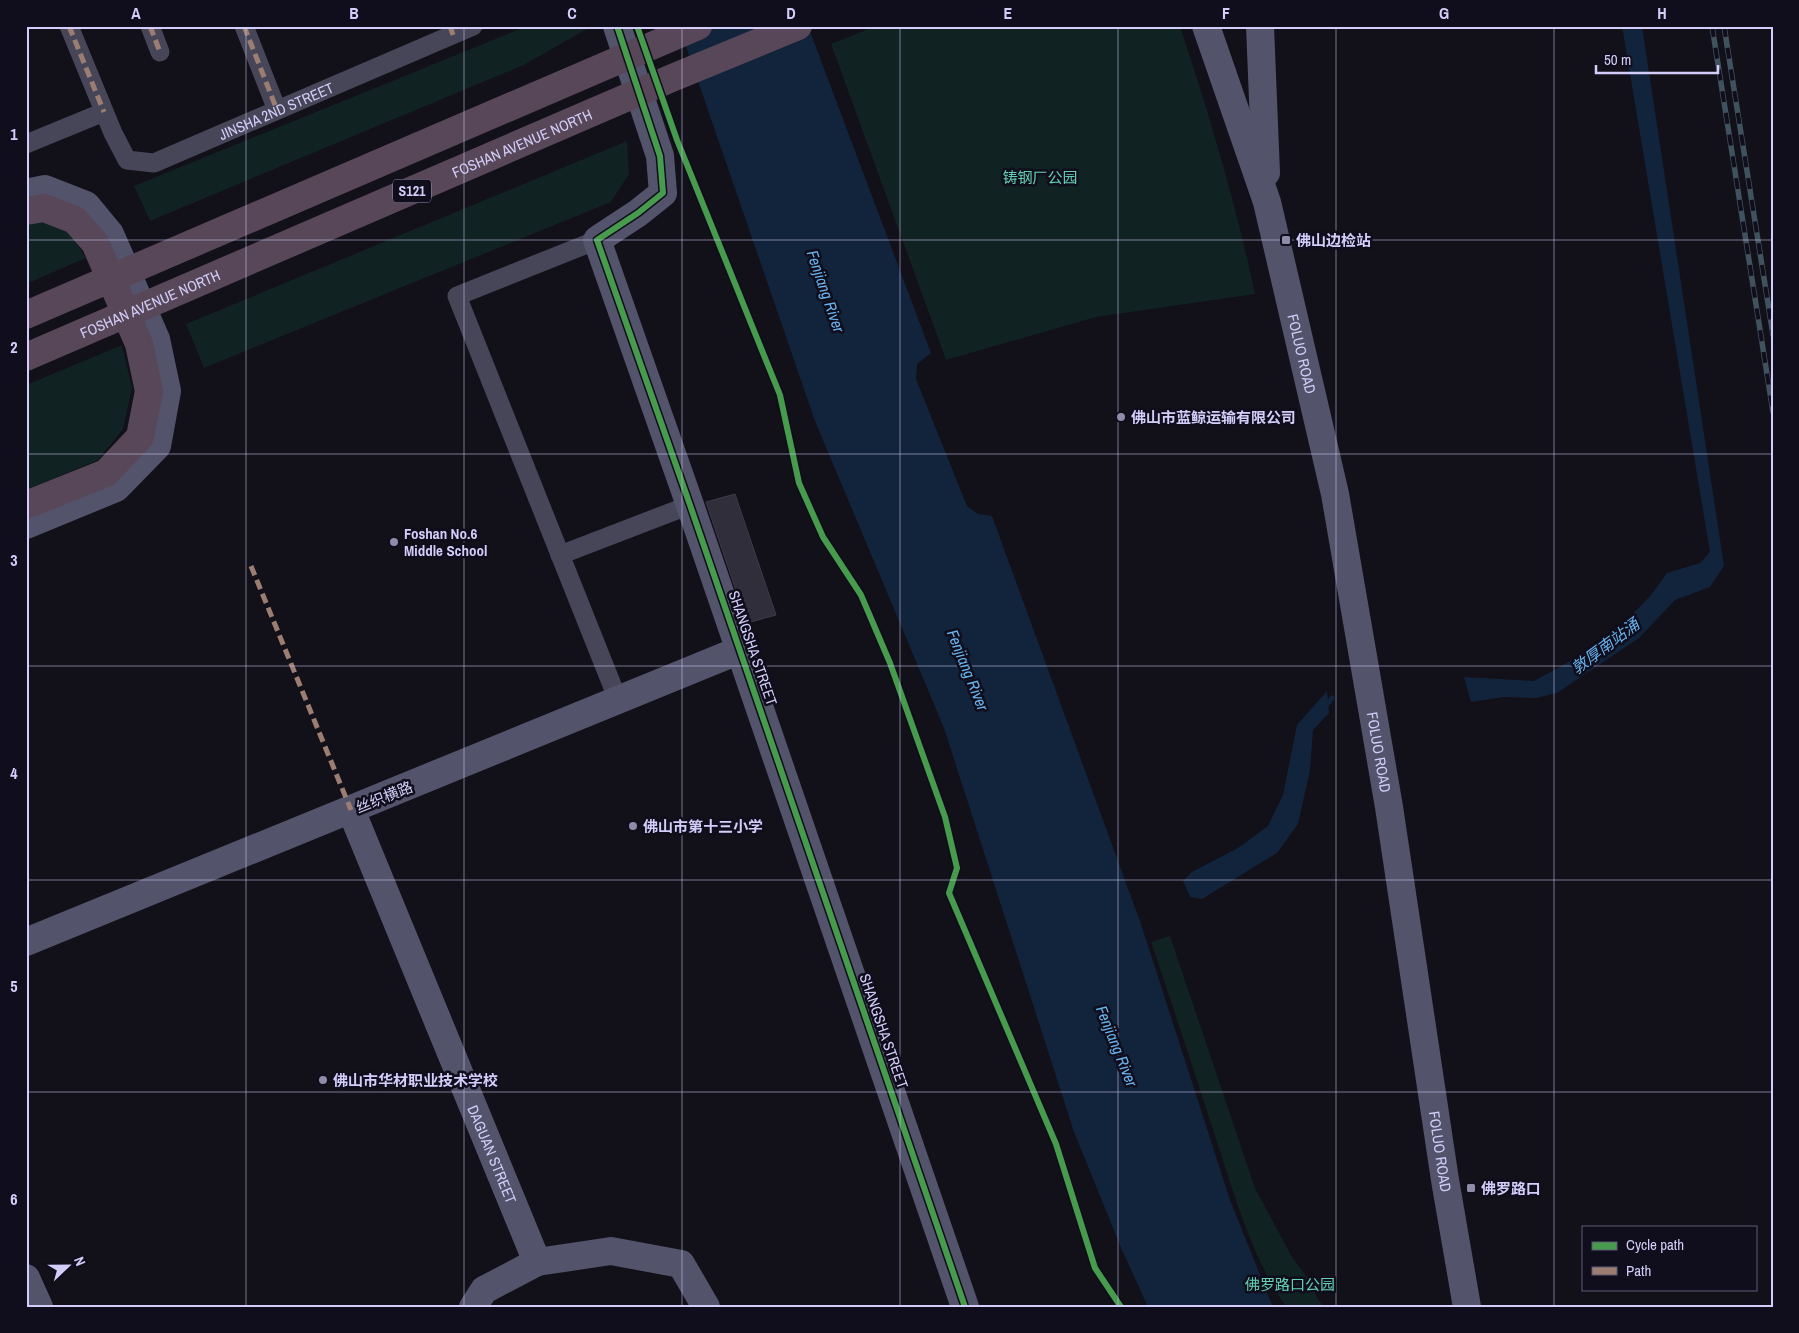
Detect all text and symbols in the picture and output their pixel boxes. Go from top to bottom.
text: A [131,2,141,24]
text: B [349,2,359,24]
text: C [567,2,577,24]
text: D [786,2,796,24]
text: E [1004,2,1013,24]
text: F [1222,2,1230,24]
text: G [1439,2,1449,24]
text: H [1657,2,1667,24]
scale bar [1596,42,1719,74]
text: 50 m [1604,49,1631,70]
street label: JINSHA 2ND STREET [215,76,337,145]
street label: FOSHAN AVENUE NORTH [448,103,595,182]
text: 1 [10,123,18,145]
park label: 铸钢厂公园 [1002,167,1078,188]
road number: S121 [393,180,431,202]
place label: 佛山边检站 [1296,230,1371,251]
marker: 佛山边检站 [1280,234,1292,246]
water label: Fenjiang River [802,247,851,336]
street label: FOSHAN AVENUE NORTH [77,264,223,343]
street label: FOLUO ROAD [1283,312,1322,396]
text: 2 [10,336,18,358]
place label: 佛山市蓝鲸运输有限公司 [1131,407,1296,428]
marker: 佛山市蓝鲸运输有限公司 [1115,411,1127,423]
place label: Foshan No.6 Middle School [404,523,487,561]
marker: Foshan No.6 Middle School [388,536,400,548]
text: 3 [10,549,18,571]
street label: SHANGSHA STREET [723,588,783,709]
water label: 敦厚南站涌 [1566,612,1645,679]
water label: Fenjiang River [942,626,994,714]
street label: FOLUO ROAD [1362,710,1397,794]
text: 4 [10,762,18,784]
street label: 丝织横路 [352,776,416,818]
place label: 佛山市第十三小学 [643,816,763,837]
marker: 佛山市第十三小学 [627,820,639,832]
street label: SHANGSHA STREET [854,971,914,1092]
text: 5 [10,975,18,997]
water label: Fenjiang River [1091,1002,1143,1090]
place label: 佛山市华材职业技术学校 [333,1070,498,1091]
marker: 佛山市华材职业技术学校 [317,1074,329,1086]
street label: DAGUAN STREET [463,1102,522,1207]
street label: FOLUO ROAD [1424,1110,1457,1194]
place label: 佛罗路口 [1481,1178,1541,1199]
marker: 佛罗路口 [1465,1182,1477,1194]
text: 6 [10,1188,18,1210]
legend [1582,1226,1756,1290]
text: Cycle path [1626,1234,1684,1255]
north arrow [42,1240,92,1290]
text: N [70,1254,90,1268]
text: Path [1626,1260,1651,1281]
park label: 佛罗路口公园 [1245,1274,1335,1295]

